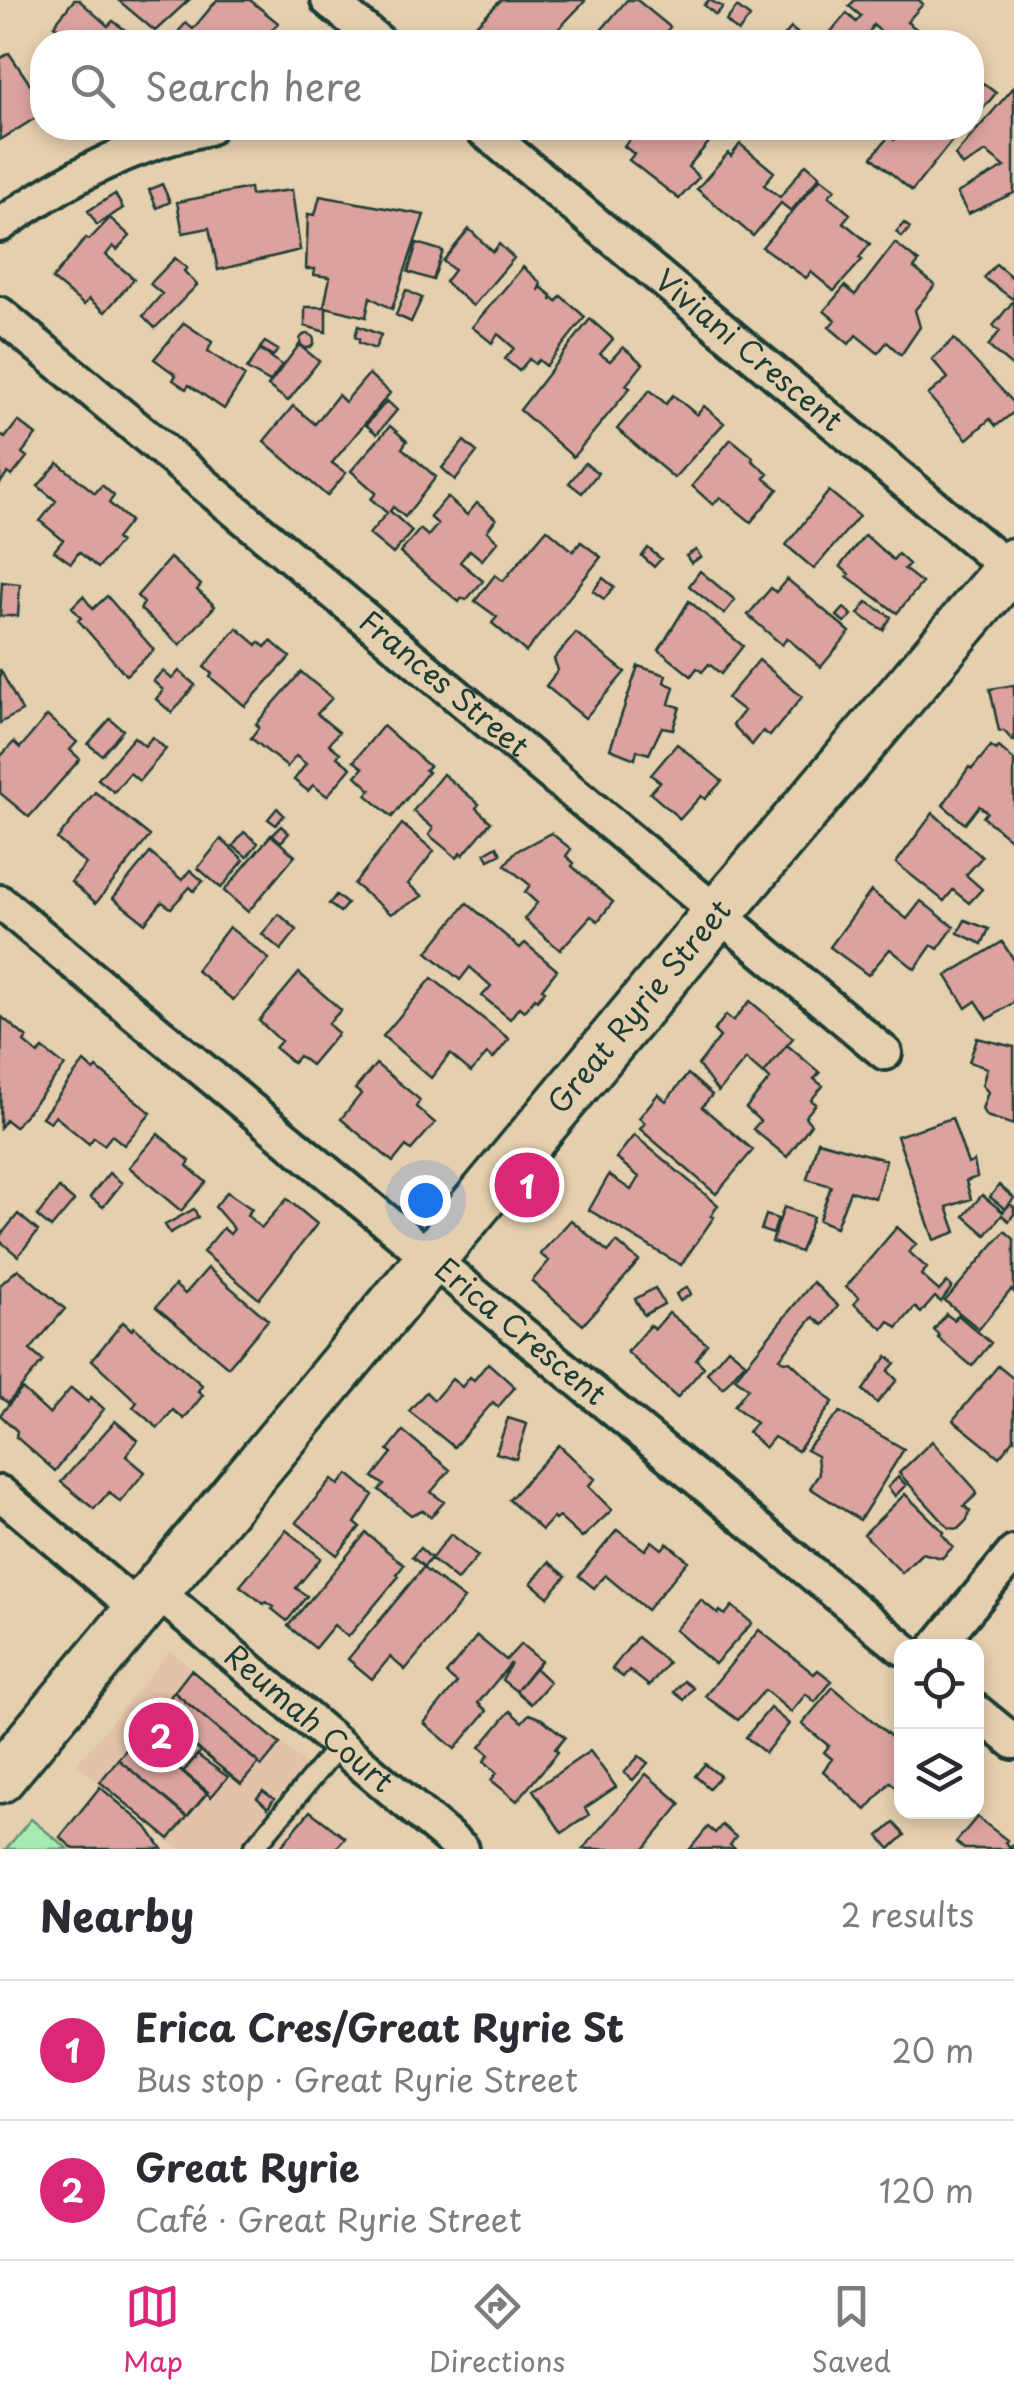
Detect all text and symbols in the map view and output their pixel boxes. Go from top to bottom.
search box [30,30,984,140]
text: Search here [145,57,362,114]
icon: search [65,58,120,113]
street label: Viviani Crescent [646,257,854,441]
street label: Frances Street [351,598,540,767]
street label: Great Ryrie Street [535,888,741,1122]
pin: 1 [494,1148,560,1222]
your location [400,1175,451,1226]
street label: Erica Crescent [426,1246,617,1415]
street label: Reumah Court [215,1633,405,1802]
map controls [894,1639,984,1819]
button: locate [894,1639,984,1729]
pin: 2 [128,1698,194,1772]
button: layers [894,1729,984,1819]
text: Nearby [40,1883,194,1946]
text: 2 results [841,1890,974,1938]
text: Erica Cres/Great Ryrie St [135,1998,624,2055]
text: 1 [65,2026,80,2074]
text: 20 m [892,2026,974,2074]
text: Bus stop · Great Ryrie Street [135,2055,578,2103]
text: Great Ryrie [135,2138,360,2195]
text: 2 [61,2166,84,2214]
text: 120 m [879,2166,974,2214]
text: Café · Great Ryrie Street [135,2195,522,2243]
tab: Map [123,2279,183,2382]
tab: Directions [429,2279,565,2382]
tab: Saved [811,2279,891,2382]

